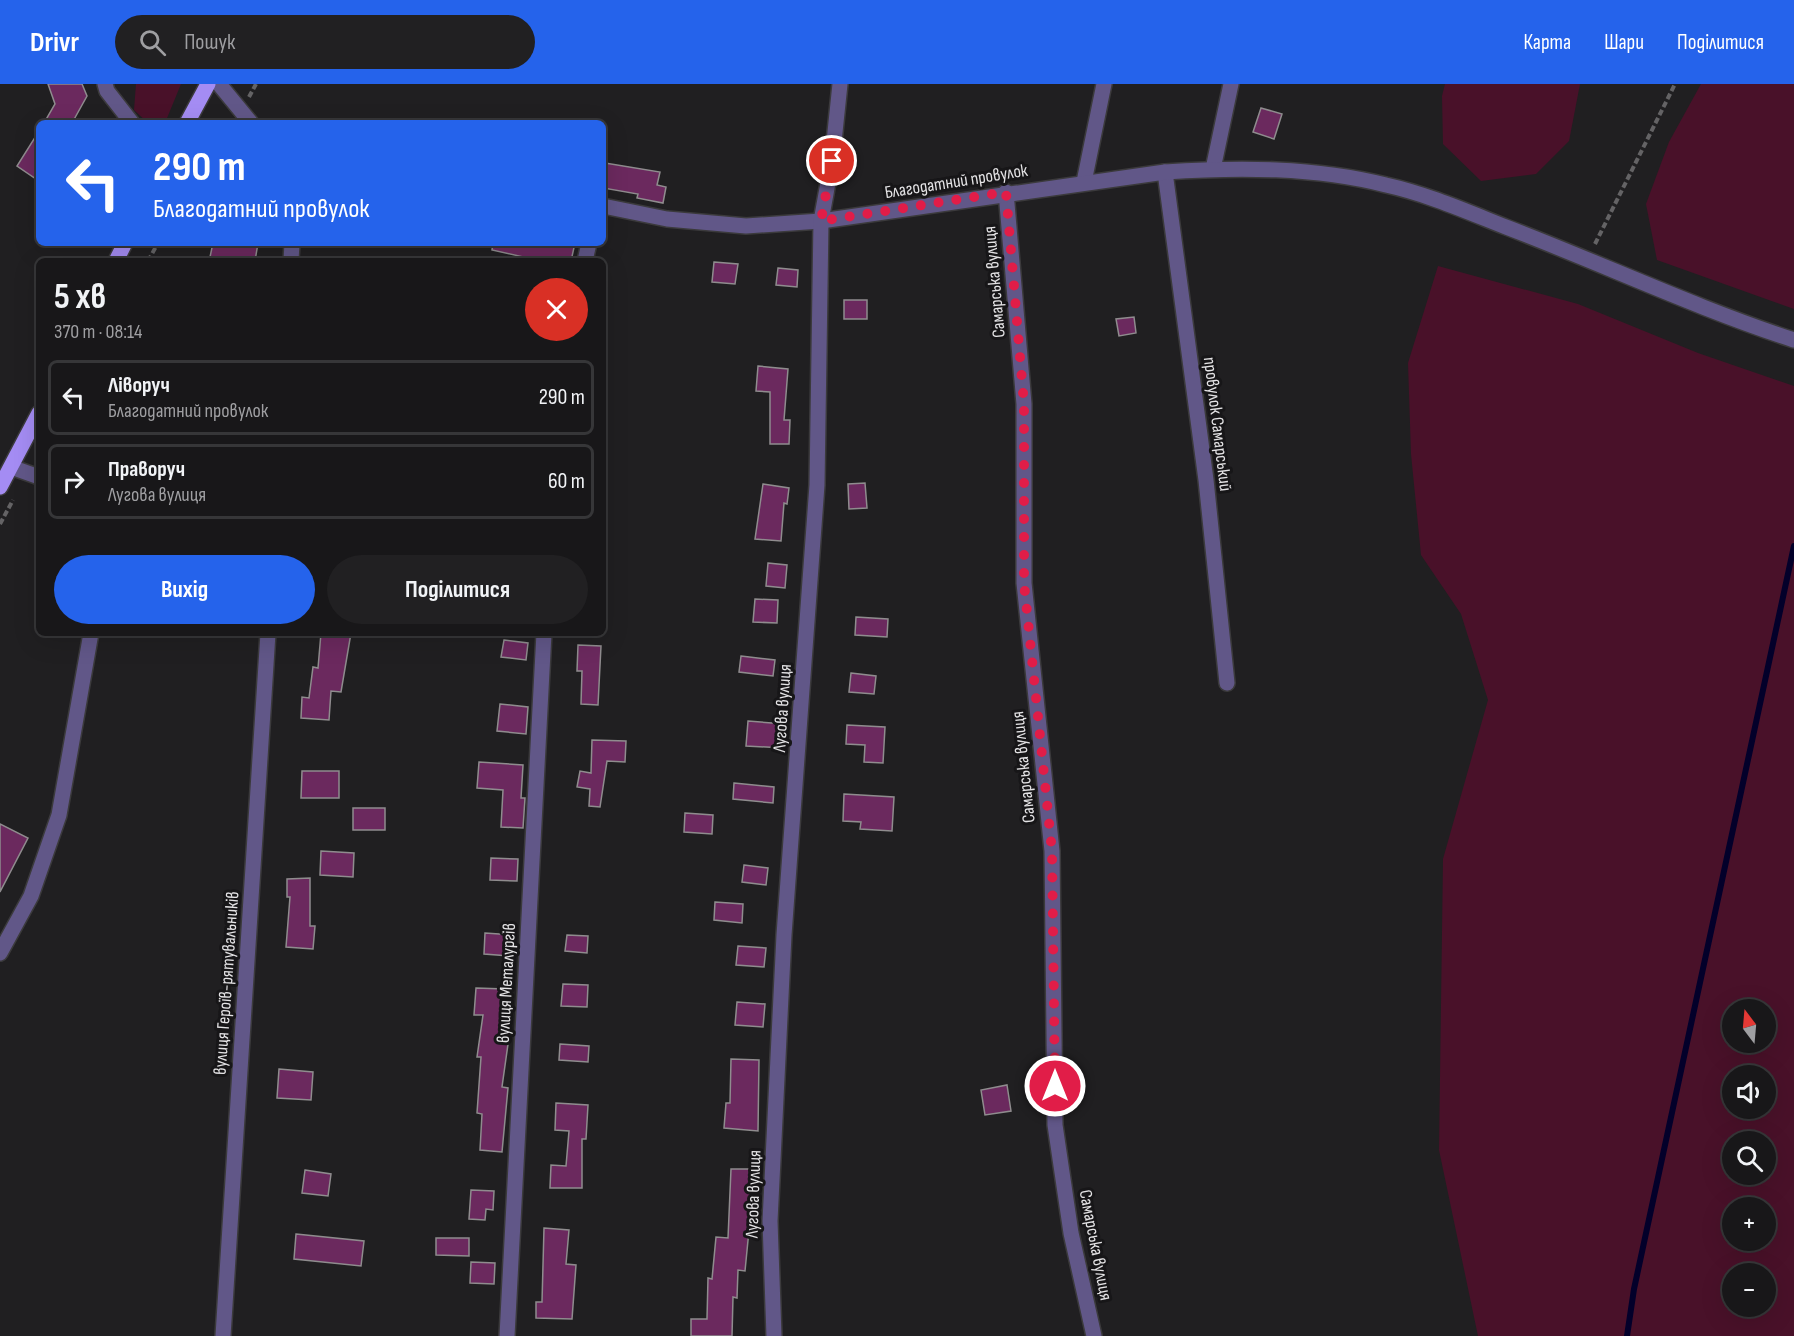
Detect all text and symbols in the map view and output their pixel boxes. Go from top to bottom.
search box [115,15,535,69]
text: Drivr [30,26,79,59]
icon: search [136,26,169,59]
text: Пошук [184,29,235,56]
text: Карта [1523,30,1571,55]
text: Шари [1604,30,1644,55]
text: Поділитися [1677,30,1764,55]
pin [806,135,857,186]
text: 290 m [153,142,246,193]
icon: left [54,144,132,222]
icon: arrive [815,144,848,177]
street label: Благодатний провулок [883,160,1029,203]
text: Благодатний провулок [153,193,370,225]
street label: Самарська вулиця [979,225,1010,339]
text: 5 хв [54,276,106,319]
button: close [525,278,588,341]
text: 370 m · 08:14 [54,320,142,344]
street label: провулок Самарський [1199,356,1236,492]
text: Ліворуч [108,372,170,399]
icon: left [57,381,90,414]
text: 290 m [539,384,585,411]
text: Благодатний провулок [108,399,268,423]
text: Праворуч [108,456,185,483]
icon: right [57,465,90,498]
text: 60 m [548,468,585,495]
text: Лугова вулиця [108,483,206,507]
button: Вихід [54,555,315,624]
button: Поділитися [327,555,588,624]
street label: Лугова вулиця [769,663,796,754]
street label: Самарська вулиця [1007,710,1040,824]
street label: вулиця Героїв-рятувальників [210,891,243,1076]
street label: вулиця Металургів [493,923,520,1044]
north arrow [1722,999,1776,1053]
map controls [1722,999,1776,1317]
position arrow [1023,1054,1087,1118]
button: sound [1722,1065,1776,1119]
button: search [1722,1131,1776,1185]
street label: Лугова вулиця [741,1150,766,1239]
street label: Самарська вулиця [1075,1188,1117,1302]
button: + [1722,1197,1776,1251]
button: − [1722,1263,1776,1317]

